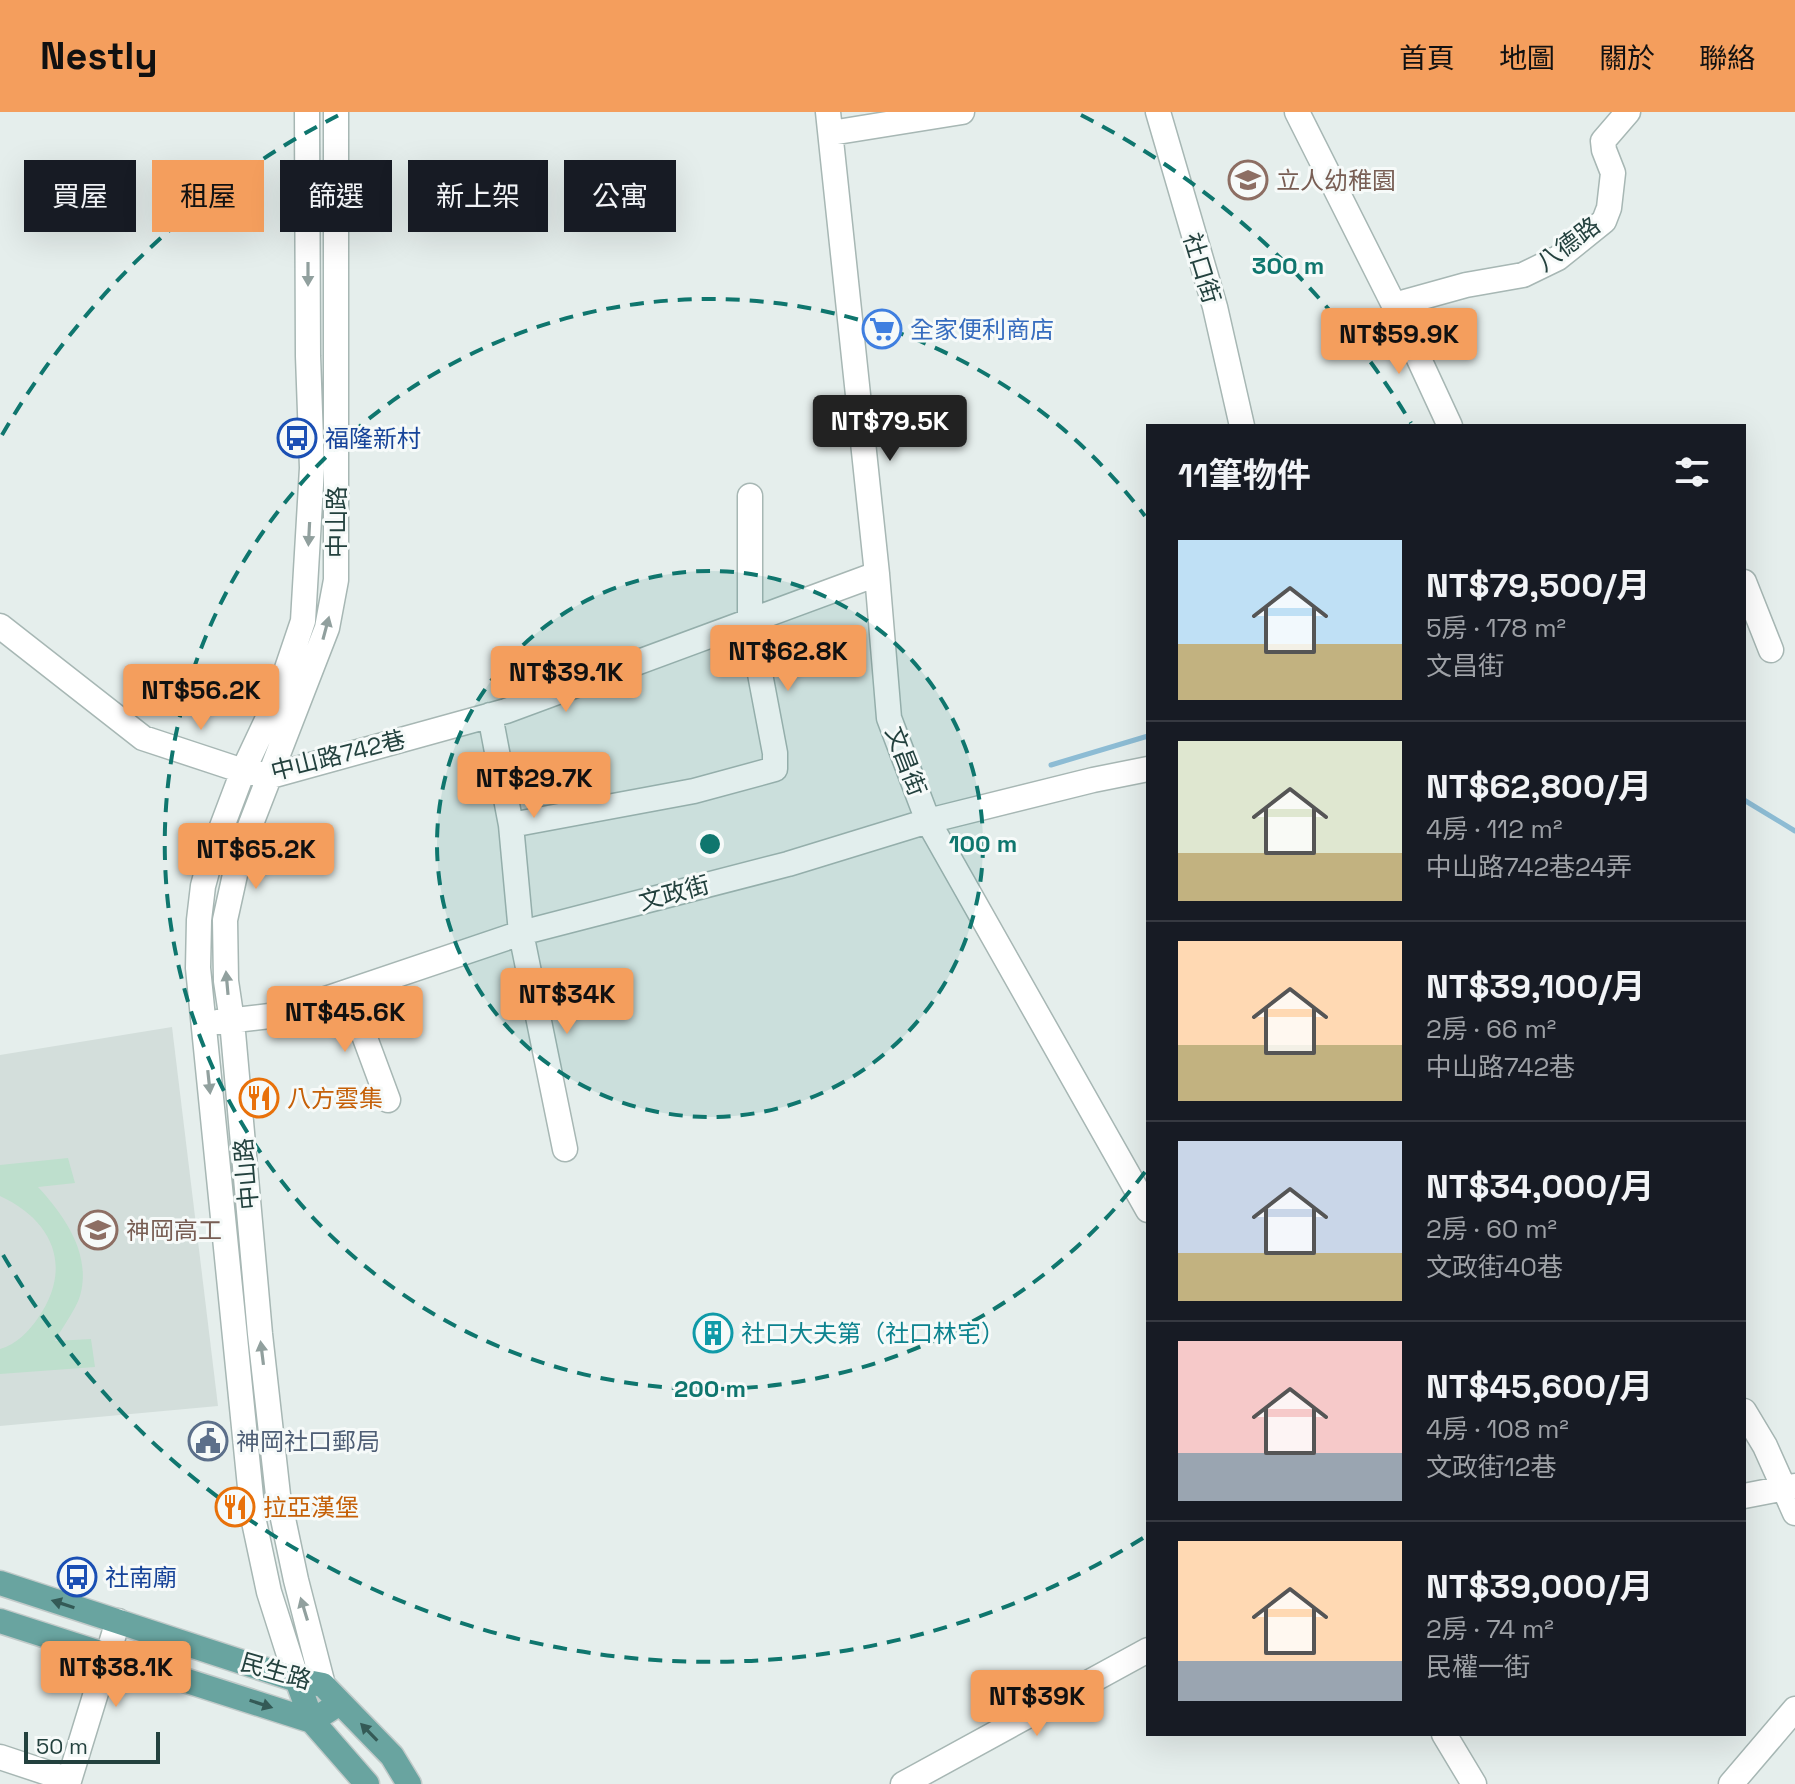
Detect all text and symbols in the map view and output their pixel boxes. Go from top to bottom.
text: Nestly [40,32,158,80]
text: 首頁 [1399,40,1455,76]
text: 地圖 [1499,40,1555,76]
text: 關於 [1599,40,1655,76]
text: 聯絡 [1699,40,1755,76]
school or university icon: 立人幼稚園 [1227,159,1269,201]
chip: 買屋 [24,160,136,232]
chip: 租屋 [152,160,264,232]
chip: 篩選 [280,160,392,232]
chip: 新上架 [408,160,548,232]
chip: 公寓 [564,160,676,232]
place label: 立人幼稚園 [1276,165,1396,196]
street label: 八德路 [1530,210,1606,278]
street label: 社口街 [1177,229,1227,307]
text: 300 m [1252,250,1324,281]
one-way arrow [302,262,314,287]
supermarket icon: 全家便利商店 [861,308,903,350]
pin: NT$59.9K [1316,308,1482,376]
place label: 全家便利商店 [910,314,1054,345]
text: NT$59.9K [1339,317,1459,351]
pin: NT$79.5K [807,395,973,463]
text: NT$79.5K [831,404,949,438]
bus stop icon: 福隆新村 [276,417,318,459]
place label: 福隆新村 [325,423,421,454]
icon: filters [1670,450,1714,494]
text: 11筆物件 [1178,454,1311,497]
street label: 中山路 [321,486,352,558]
one-way arrow [303,522,316,547]
text: NT$79,500/月 [1426,564,1651,607]
icon: home [1242,572,1338,668]
text: 5房 · 178 m² [1426,611,1566,645]
one-way arrow [320,616,332,641]
pin: NT$62.8K [705,625,871,693]
text: NT$62.8K [728,634,848,668]
pin: NT$39.1K [483,646,649,714]
text: 文昌街 [1426,649,1504,683]
text: NT$39.1K [509,655,623,689]
pin: NT$56.2K [118,664,284,732]
text: NT$56.2K [141,673,261,707]
street label: 文昌街 [879,722,933,800]
street label: 中山路742巷 [267,723,409,787]
pin: NT$29.7K [451,752,617,820]
text: NT$29.7K [475,761,593,795]
text: NT$62,800/月 [1426,765,1652,808]
icon: home [1242,773,1338,869]
text: 4房 · 112 m² [1426,812,1562,846]
pin: NT$65.2K [173,823,339,891]
text: 100 m [949,828,1017,859]
centre of rings [696,830,724,858]
text: NT$65.2K [196,832,316,866]
text: 中山路742巷24弄 [1426,850,1632,884]
street label: 文政街 [635,869,713,917]
text: NT$39,100/月 [1426,965,1646,1008]
pin: NT$34K [502,968,632,1036]
one-way arrow [220,970,233,995]
icon: home [1242,973,1338,1069]
text: NT$34K [518,977,616,1011]
pin: NT$45.6K [262,986,428,1054]
text: NT$45.6K [285,995,405,1029]
text: 2房 · 66 m² [1426,1012,1556,1046]
text: 中山路742巷 [1426,1050,1575,1084]
one-way arrow [203,1070,216,1095]
restaurant icon: 八方雲集 [238,1077,280,1119]
place label: 八方雲集 [287,1083,383,1114]
street label: 中山路 [227,1137,265,1211]
text: NT$34,000/月 [1426,1165,1655,1208]
icon: home [1242,1173,1338,1269]
school or university icon: 神岡高工 [77,1209,119,1251]
text: 2房 · 60 m² [1426,1212,1557,1246]
place label: 神岡高工 [126,1215,222,1246]
text: 文政街40巷 [1426,1250,1563,1284]
building icon: 社口大夫第（社口林宅） [692,1312,734,1354]
place label: 社口大夫第（社口林宅） [741,1318,1005,1349]
one-way arrow [255,1340,268,1365]
text: NT$45,600/月 [1426,1365,1653,1408]
text: 200 m [674,1373,746,1404]
icon: home [1242,1373,1338,1469]
text: 4房 · 108 m² [1426,1412,1569,1446]
public building icon: 神岡社口郵局 [187,1420,229,1462]
place label: 神岡社口郵局 [236,1426,380,1457]
text: 文政街12巷 [1426,1450,1557,1484]
restaurant icon: 拉亞漢堡 [214,1486,256,1528]
place label: 拉亞漢堡 [263,1492,359,1523]
bus stop icon: 社南廟 [56,1556,98,1598]
place label: 社南廟 [105,1562,177,1593]
text: NT$39,000/月 [1426,1565,1654,1608]
icon: home [1242,1573,1338,1669]
one-way arrow [297,1596,310,1620]
one-way arrow [51,1597,75,1609]
text: 2房 · 74 m² [1426,1612,1554,1646]
pin: NT$38.1K [33,1641,199,1709]
street label: 民生路 [237,1646,315,1696]
text: NT$38.1K [59,1650,173,1684]
text: 民權一街 [1426,1650,1530,1684]
pin: NT$39K [972,1670,1102,1738]
text: NT$39K [989,1679,1085,1713]
one-way arrow [249,1699,273,1711]
one-way arrow [360,1723,378,1742]
scale bar [24,1728,160,1764]
text: 50 m [36,1732,88,1760]

